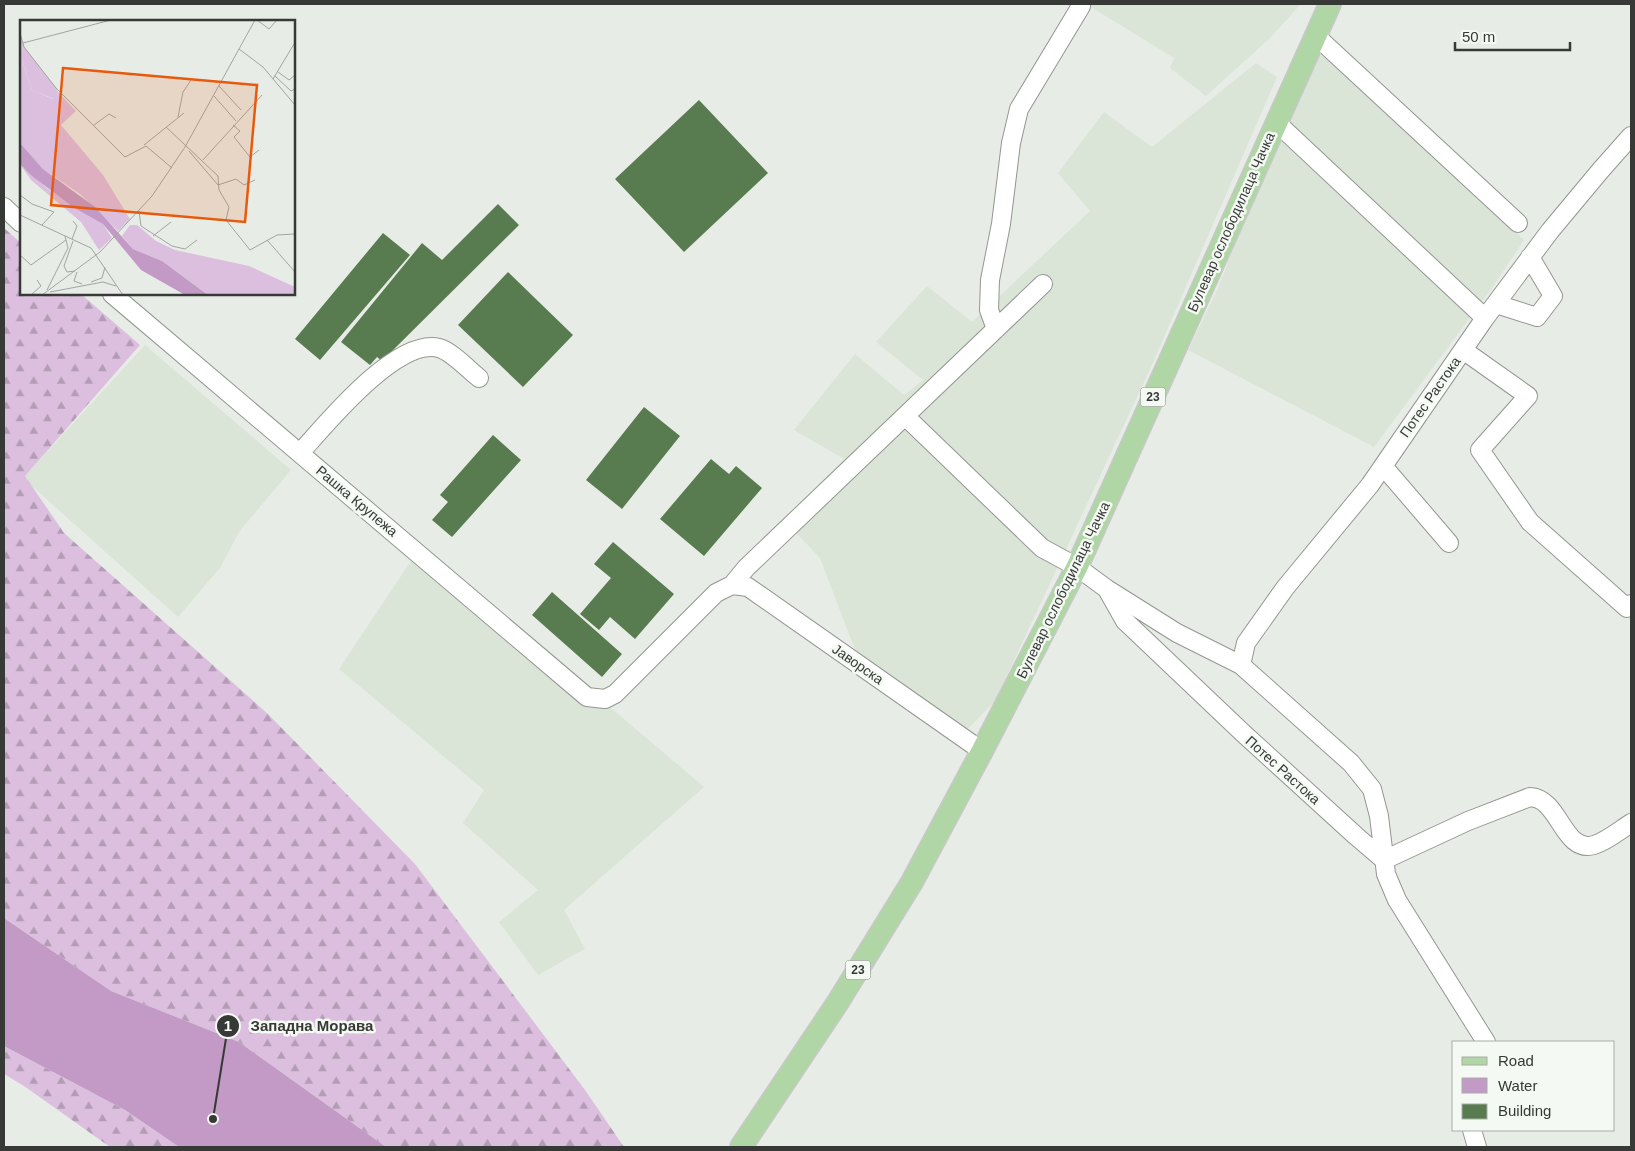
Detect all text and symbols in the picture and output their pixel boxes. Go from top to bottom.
inset map [20,20,295,295]
scale bar [1455,20,1570,52]
text: 50 m [1462,28,1495,45]
street label: Булевар ослободилаца Чачка [1184,130,1278,314]
street label: Потес Растока [1396,354,1464,440]
road number: 23 [1140,388,1166,407]
street label: Рашка Крупежа [313,462,401,540]
street label: Булевар ослободилаца Чачка [1013,499,1113,681]
street label: Јаворска [829,641,887,688]
street label: Потес Растока [1243,732,1324,808]
road number: 23 [846,960,870,980]
callout: Западна Морава [216,1011,383,1041]
text: 1 [224,1017,232,1034]
text: Западна Морава [251,1017,374,1034]
legend [1452,1041,1615,1131]
text: Road [1498,1052,1534,1069]
text: Water [1498,1077,1537,1094]
text: Building [1498,1102,1551,1119]

